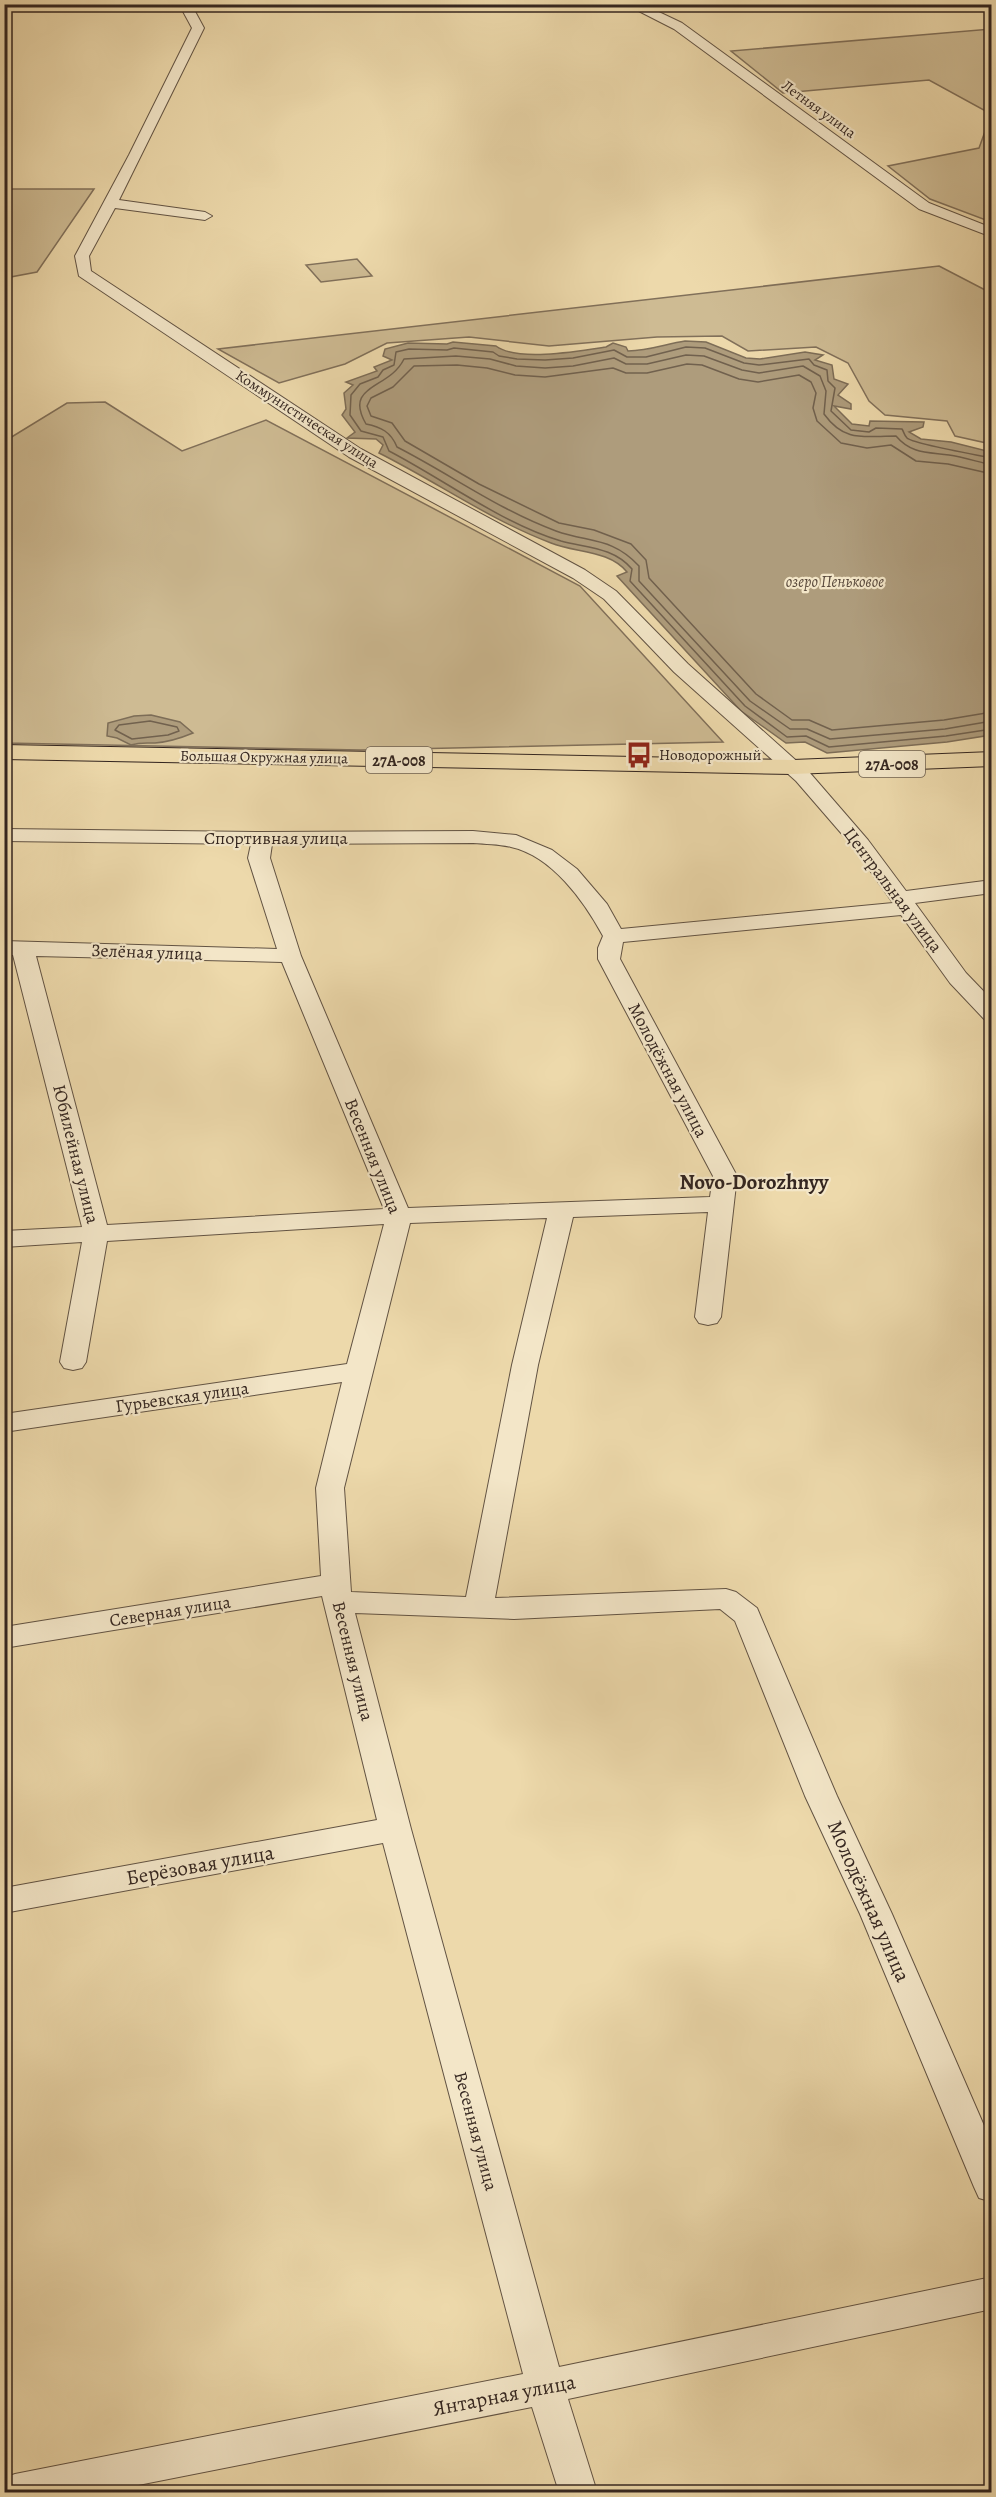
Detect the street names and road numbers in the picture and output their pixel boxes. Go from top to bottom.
street label: Летняя улица [778,75,860,143]
street label: Коммунистическая улица [232,365,382,473]
street label: Большая Окружная улица [180,746,348,768]
road number: 27А-008 [366,747,432,773]
road number: 27А-008 [859,751,925,777]
street label: Центральная улица [838,822,948,958]
street label: Спортивная улица [204,826,349,850]
street label: Зелёная улица [91,938,204,966]
street label: Молодёжная улица [622,998,714,1142]
street label: Юбилейная улица [47,1082,105,1227]
street label: Весенняя улица [339,1095,407,1218]
street label: Гурьевская улица [114,1376,251,1418]
street label: Северная улица [108,1589,233,1632]
street label: Весенняя улица [327,1599,380,1724]
street label: Молодёжная улица [821,1816,917,1987]
street label: Берёзовая улица [124,1838,277,1892]
street label: Весенняя улица [449,2069,504,2194]
street label: Янтарная улица [430,2367,578,2423]

